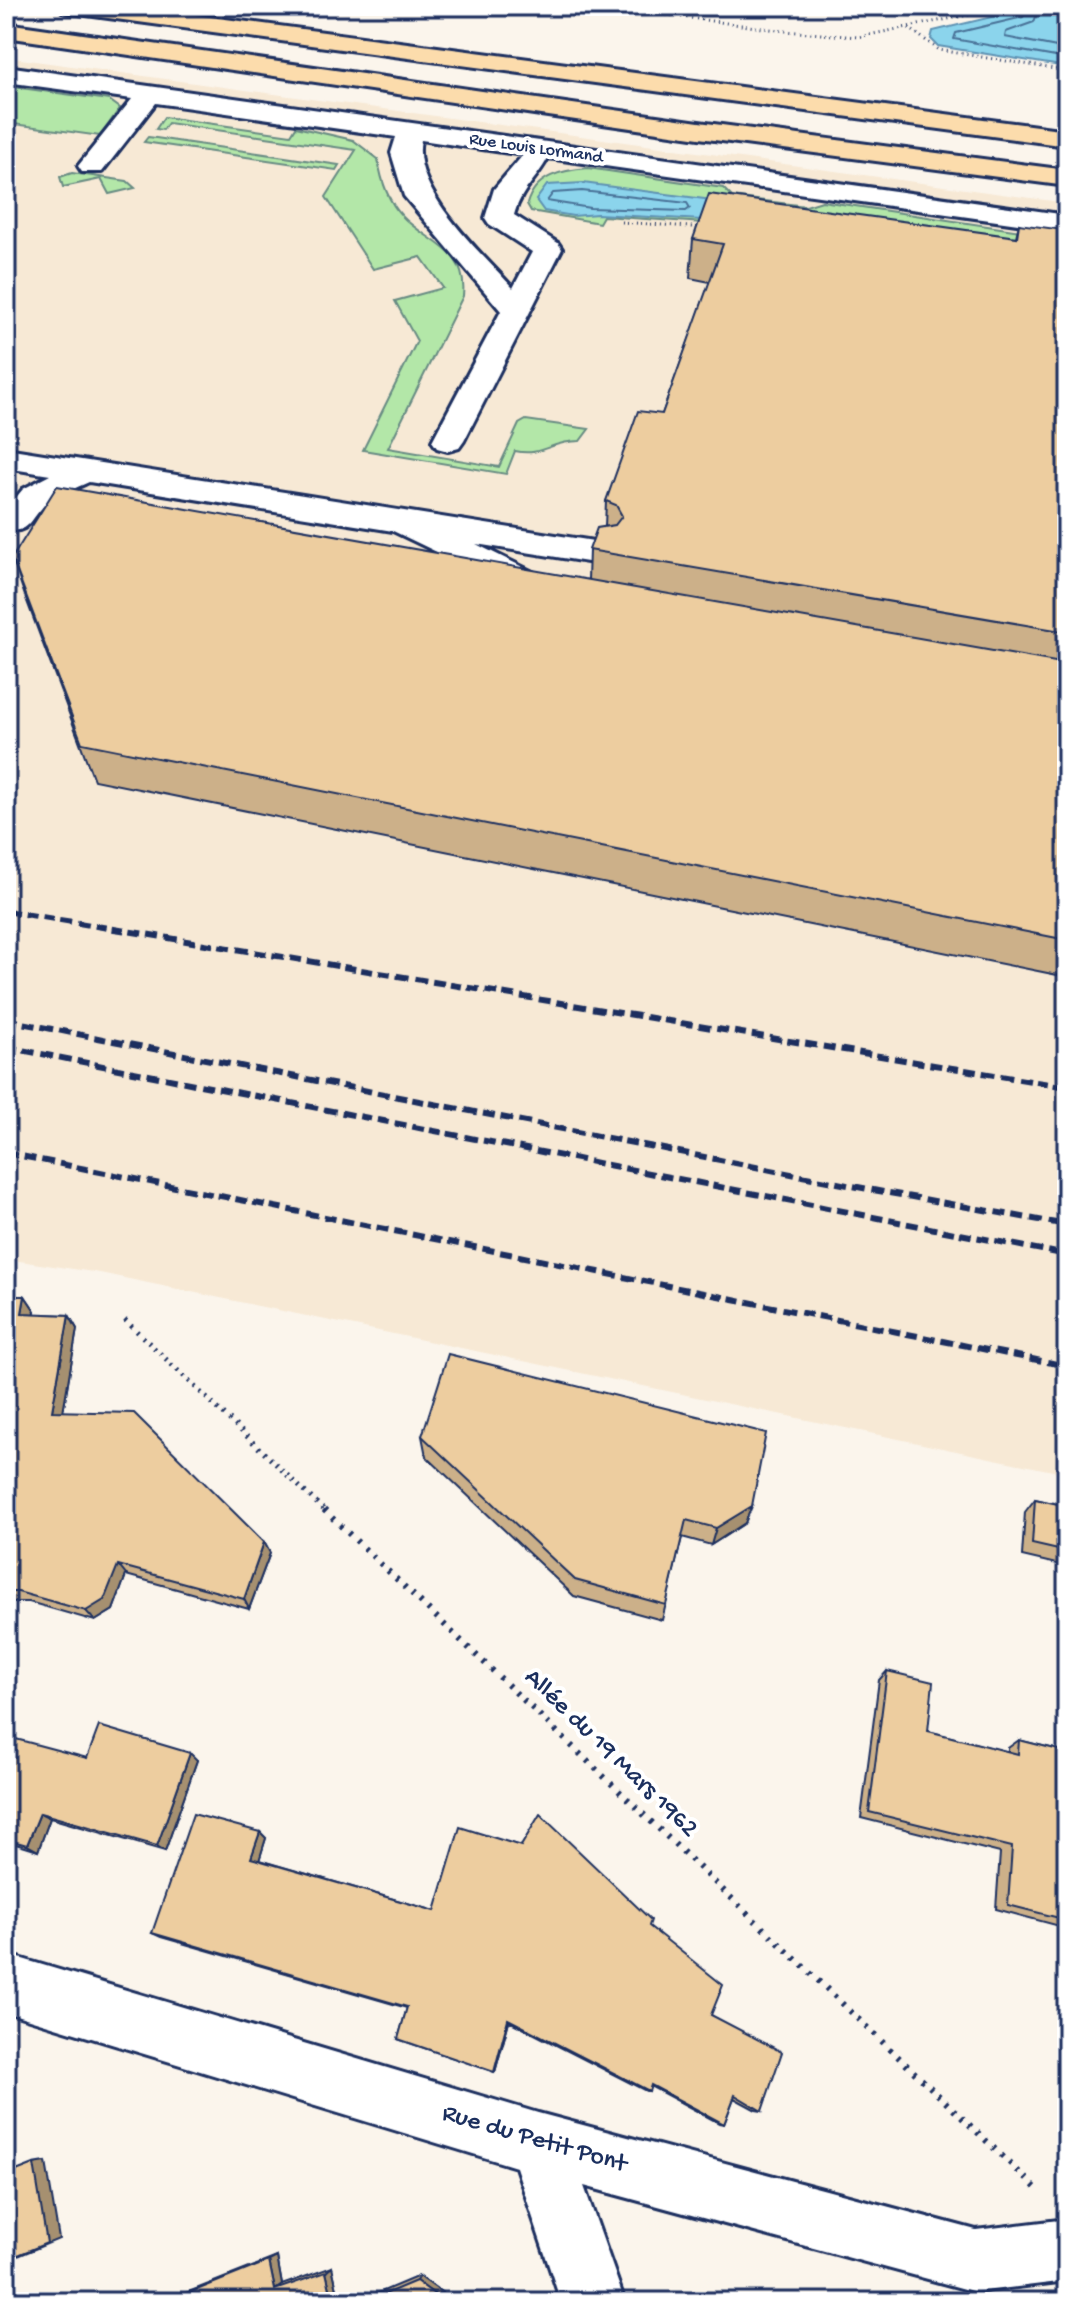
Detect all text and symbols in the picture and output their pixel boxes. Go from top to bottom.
street label: Rue Louis Lormand [468,129,606,169]
street label: Allée du 19 Mars 1962 [517,1663,704,1845]
street label: Rue du Petit Pont [438,2099,632,2182]

